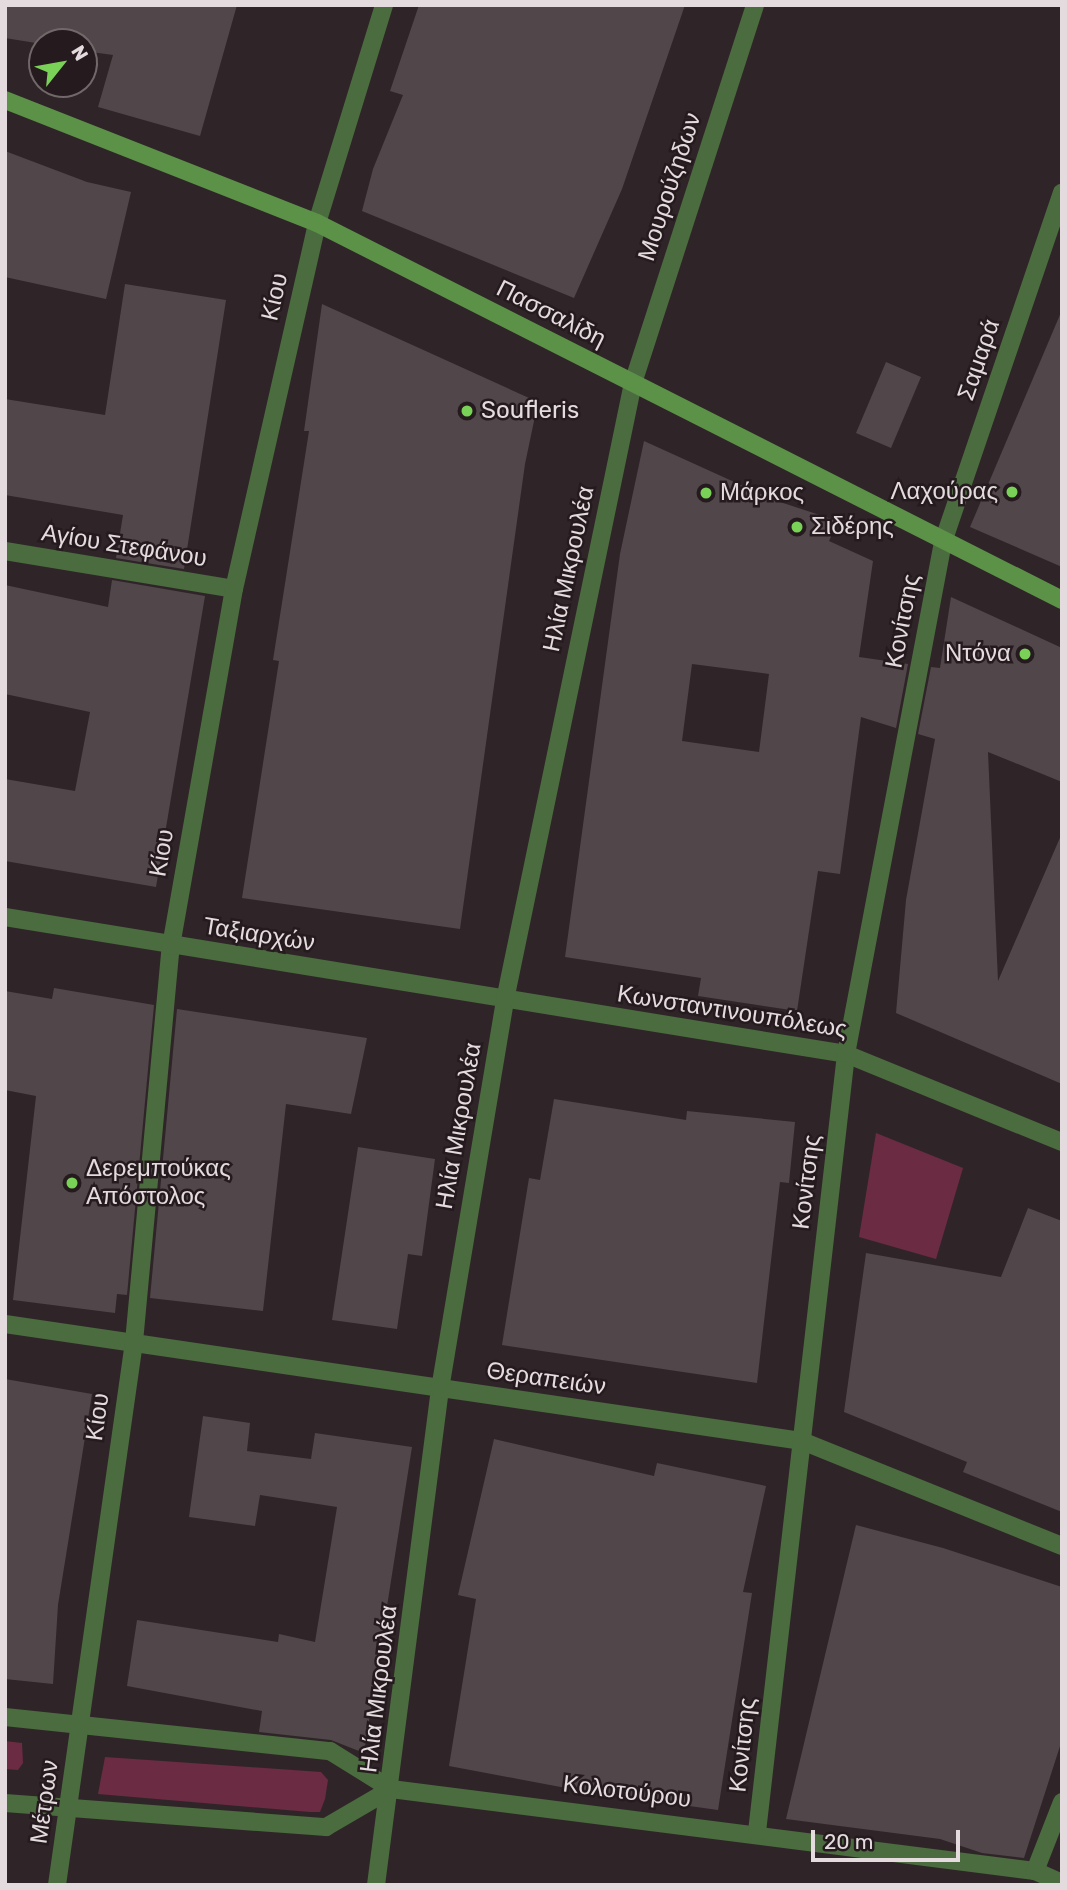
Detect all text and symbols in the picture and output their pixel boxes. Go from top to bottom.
north arrow [28,28,98,98]
text: N [66,41,93,65]
street label: Μουρούζηδων [632,109,708,265]
street label: Κίου [256,270,294,324]
street label: Πασσαλίδη [492,274,610,354]
street label: Σαμαρά [952,316,1006,404]
place label: Soufleris [481,397,579,425]
marker: Soufleris [459,403,475,419]
place label: Λαχούρας [891,478,998,506]
place label: Μάρκος [720,479,804,507]
street label: Ηλία Μικρουλέα [537,484,601,654]
marker: Λαχούρας [1004,484,1020,500]
marker: Μάρκος [698,485,714,501]
place label: Σιδέρης [811,513,894,541]
street label: Αγίου Στεφάνου [39,519,209,573]
marker: Σιδέρης [789,519,805,535]
street label: Κονίτσης [880,571,926,671]
place label: Ντόνα [945,640,1011,668]
marker: Ντόνα [1017,646,1033,662]
street label: Κίου [144,827,180,879]
street label: Ταξιαρχών [201,912,317,958]
street label: Κωνσταντινουπόλεως [615,980,849,1044]
street label: Ηλία Μικρουλέα [430,1041,488,1211]
street label: Κονίτσης [787,1133,827,1231]
place label: Δερεμπούκας Απόστολος [86,1155,231,1211]
marker: Δερεμπούκας Απόστολος [64,1175,80,1191]
street label: Θεραπειών [484,1356,608,1402]
street label: Κίου [80,1391,116,1443]
street label: Ηλία Μικρουλέα [354,1604,404,1774]
street label: Κονίτσης [724,1696,762,1794]
street label: Μέτρων [25,1758,65,1846]
street label: Κολοτούρου [561,1770,693,1814]
scale bar [815,1816,964,1860]
text: 20 m [824,1829,873,1854]

